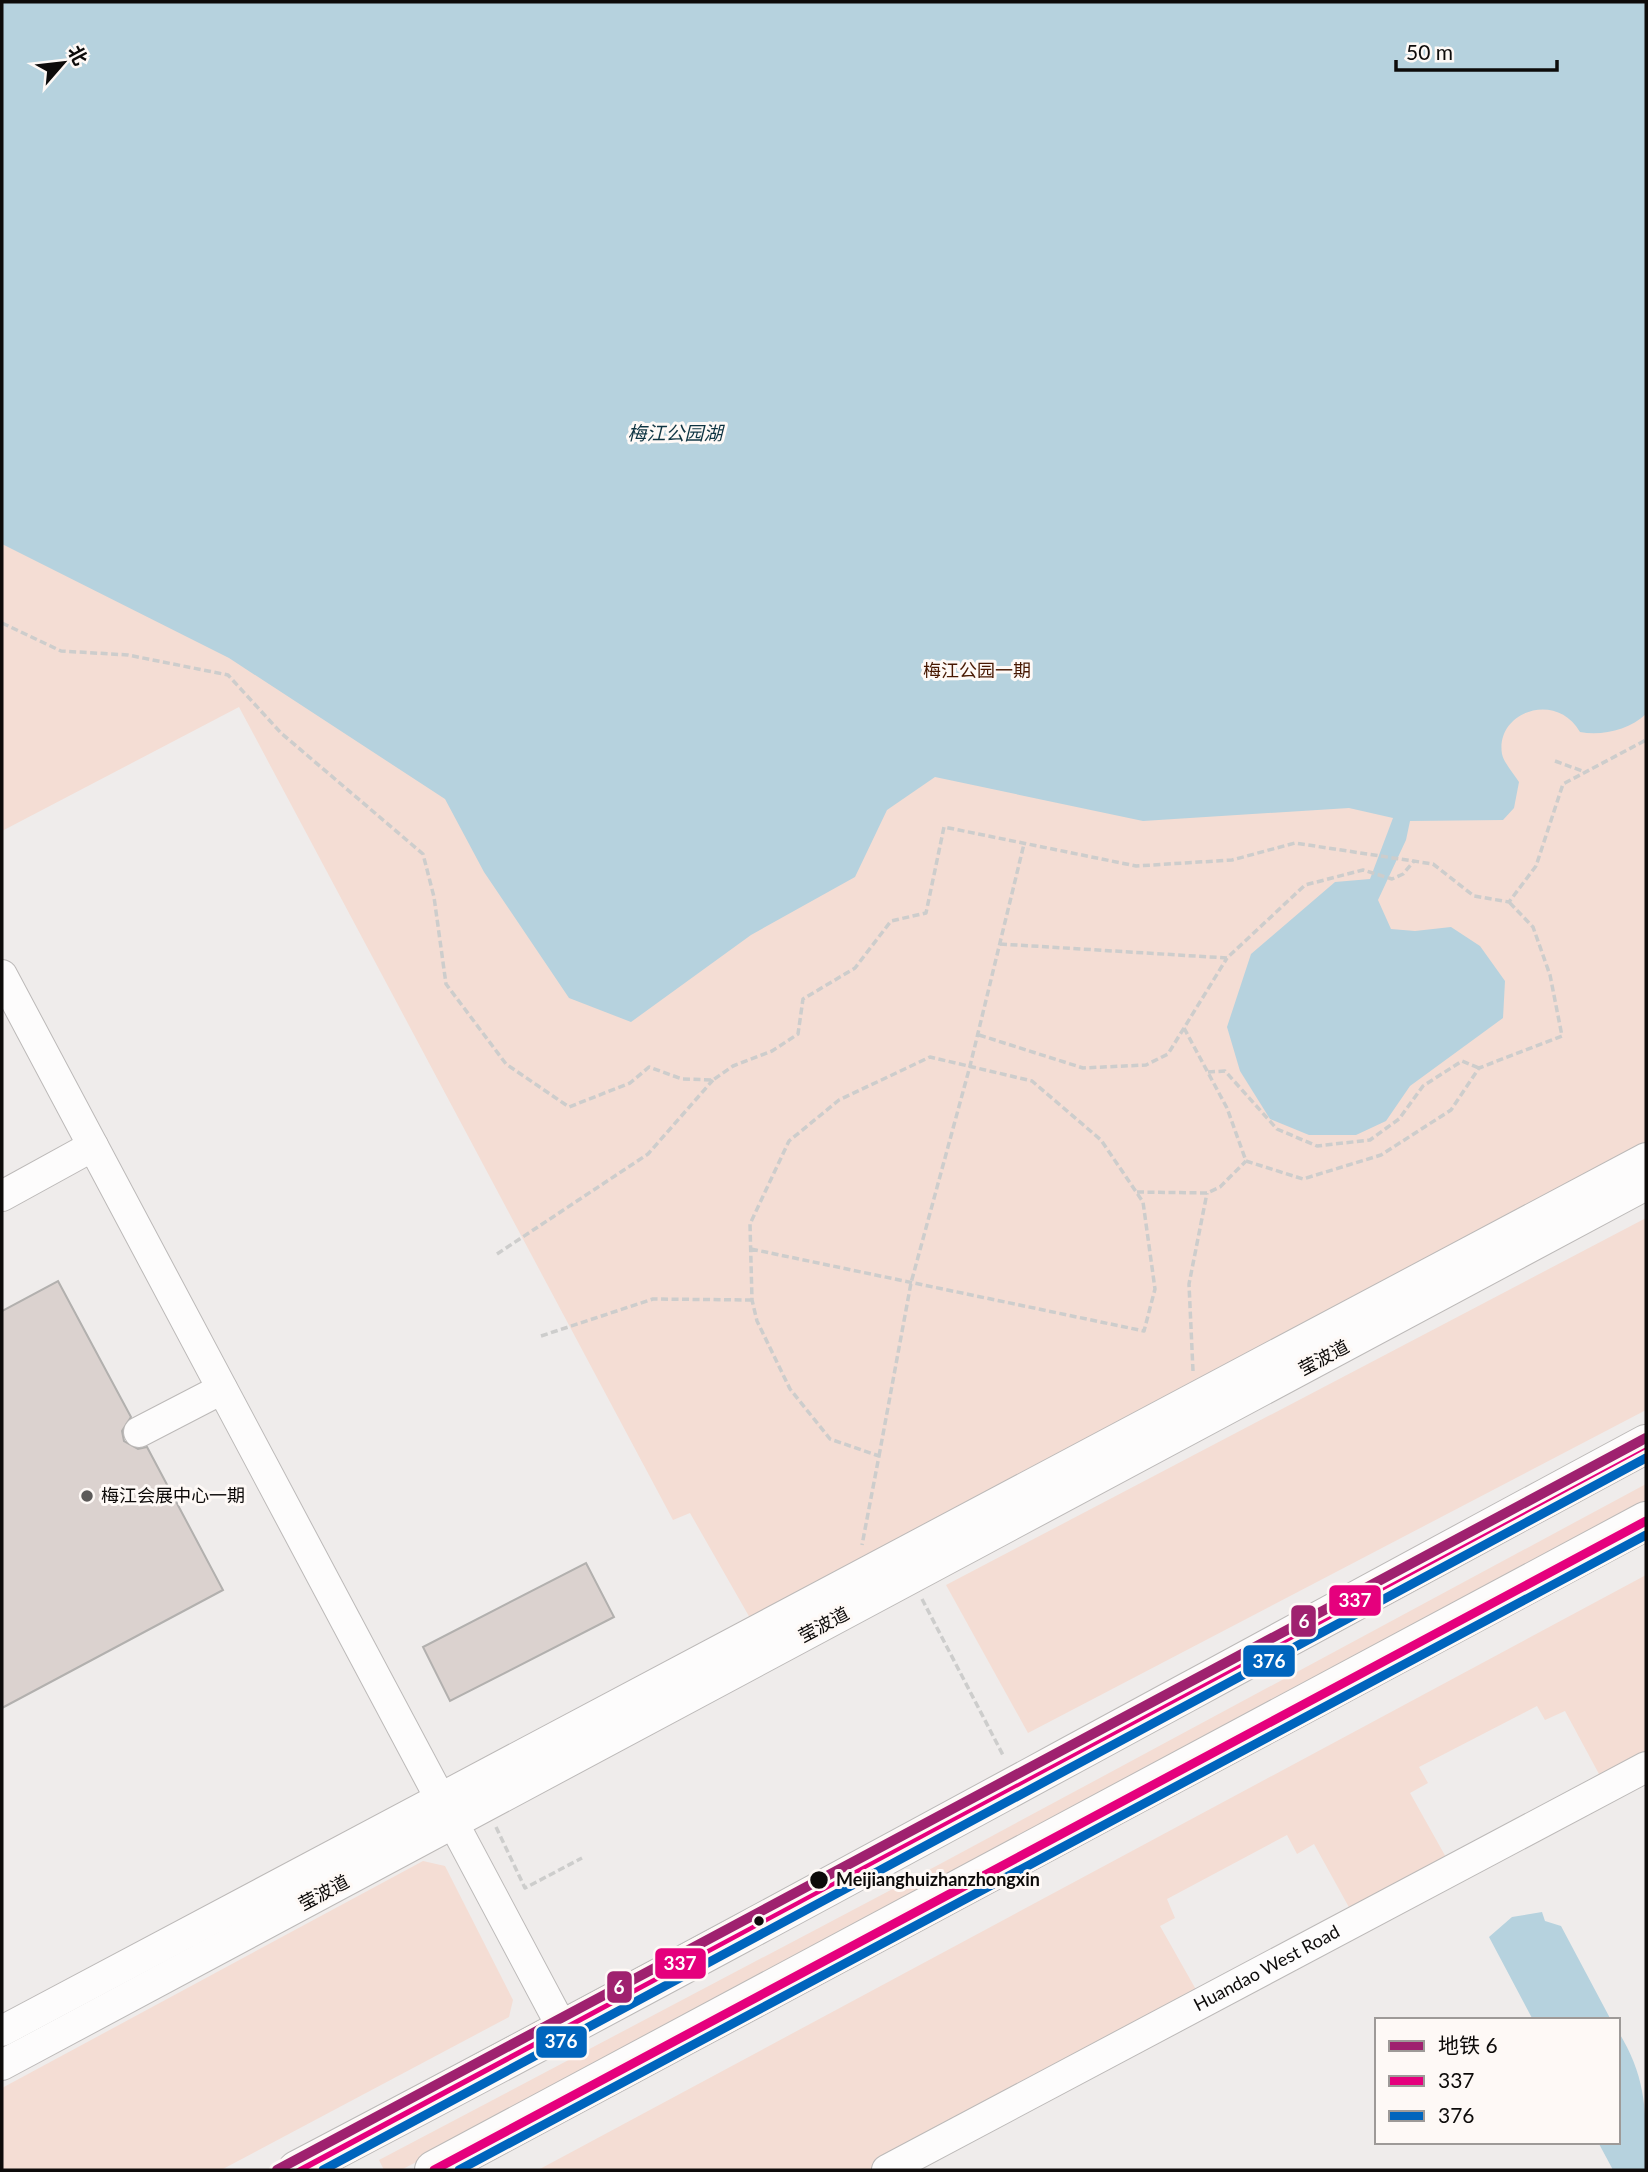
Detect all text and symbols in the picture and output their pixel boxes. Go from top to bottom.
north arrow [28,28,98,98]
scale bar [1396,28,1557,72]
text: 50 m [1406,39,1453,64]
text: 北 [64,41,93,69]
water label: 梅江公园湖 [627,421,725,444]
park label: 梅江公园一期 [923,659,1031,681]
street label: 莹波道 [1295,1335,1353,1380]
place label: 梅江会展中心一期 [101,1484,245,1506]
marker: 梅江会展中心一期 [79,1488,95,1504]
line badge: 337 [1328,1584,1382,1617]
text: 337 [1338,1588,1372,1611]
street label: 莹波道 [795,1602,853,1647]
line badge: 6 [1290,1604,1317,1638]
text: 6 [1298,1609,1310,1632]
line badge: 376 [1242,1644,1296,1678]
text: 376 [1252,1649,1286,1672]
place label: Meijianghuizhanzhongxin [836,1868,1040,1890]
marker: Meijianghuizhanzhongxin [808,1869,830,1891]
street label: 莹波道 [295,1870,353,1915]
unlabelled marker [752,1914,766,1928]
street label: Huandao West Road [1190,1920,1343,2015]
line badge: 337 [654,1947,707,1980]
text: 337 [663,1951,697,1974]
line badge: 6 [606,1970,633,2004]
text: 6 [613,1975,625,1998]
legend [1375,2018,1620,2144]
line badge: 376 [535,2025,588,2059]
text: 376 [544,2029,578,2052]
text: 地铁 6 [1438,2032,1498,2057]
text: 337 [1438,2067,1475,2092]
text: 376 [1438,2102,1475,2127]

